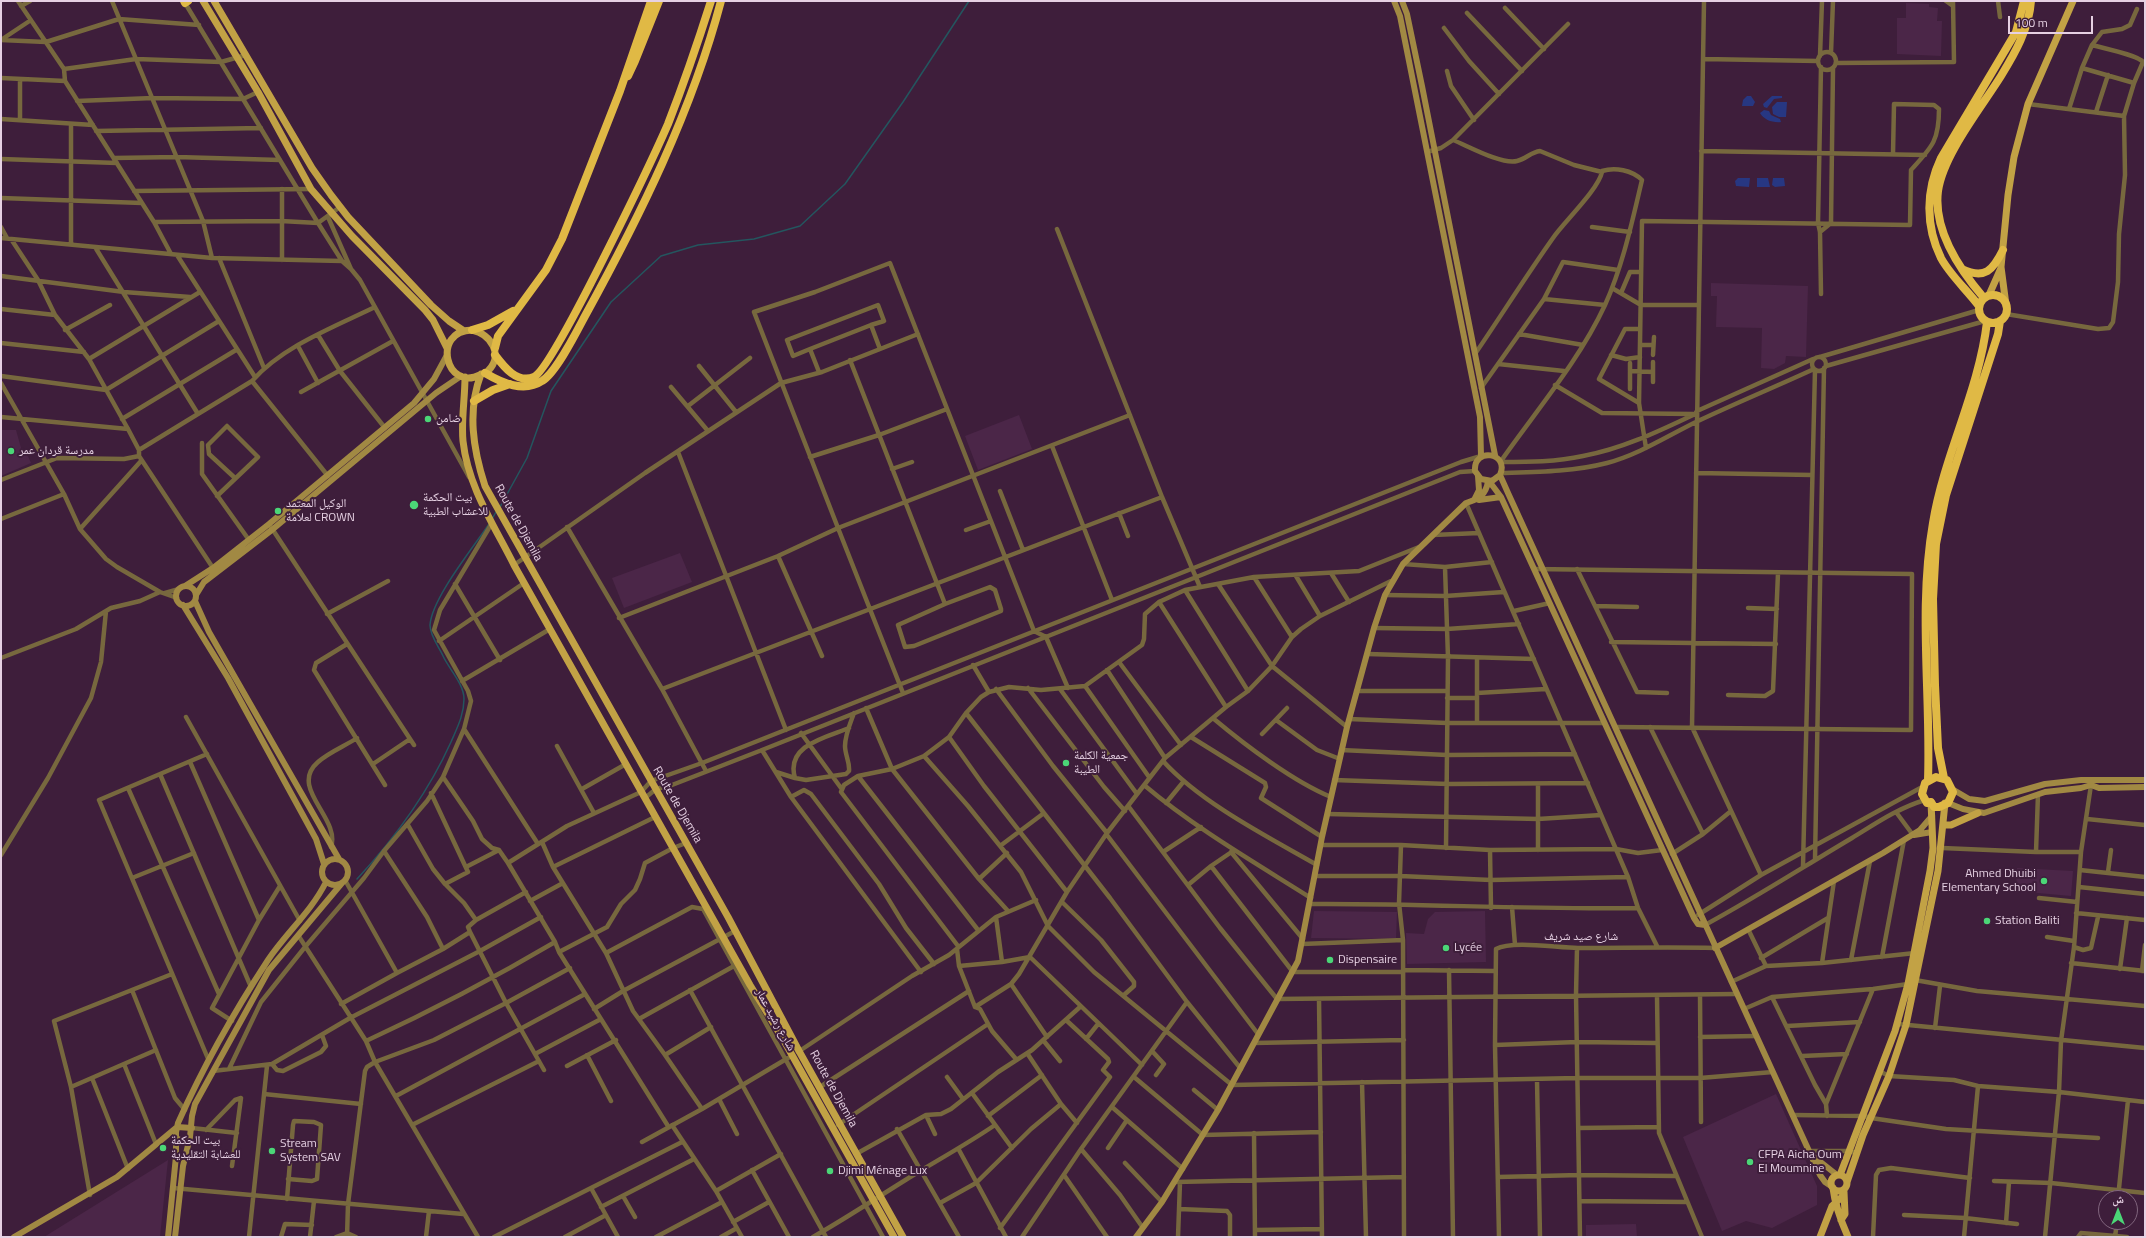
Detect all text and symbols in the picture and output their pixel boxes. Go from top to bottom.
scale bar [2010,8,2095,34]
text: 100 m [2015,13,2048,32]
place label: ضامن [436,412,461,426]
marker: ضامن [423,414,433,424]
place label: مدرسة قردان عمر [19,444,94,458]
marker: مدرسة قردان عمر [6,446,16,456]
street label: Route de Djemila [491,482,545,564]
place label: بيت الحكمة للاعشاب الطبية [423,491,488,519]
place label: الوكيل المعتمد لعلامة CROWN [286,497,355,525]
marker: بيت الحكمة للاعشاب الطبية [408,499,420,511]
marker: الوكيل المعتمد لعلامة CROWN [273,506,283,516]
place label: جمعية الكلمة الطيبة [1074,749,1128,777]
marker: جمعية الكلمة الطيبة [1061,758,1071,768]
street label: Route de Djemila [649,764,705,846]
place label: Ahmed Dhuibi Elementary School [1942,867,2036,895]
marker: Ahmed Dhuibi Elementary School [2039,876,2049,886]
place label: Station Baliti [1995,914,2060,928]
marker: Station Baliti [1982,916,1992,926]
street label: شارع صيد شريف [1544,930,1618,944]
place label: Lycée [1454,941,1482,955]
marker: Lycée [1441,943,1451,953]
place label: Dispensaire [1338,953,1397,967]
marker: Dispensaire [1325,955,1335,965]
street label: شارع رشيد عمار [752,986,798,1054]
street label: Route de Djemila [806,1048,860,1130]
place label: بيت الحكمة للعشابة التقليدية [171,1134,241,1162]
place label: Stream System SAV [280,1137,341,1165]
marker: بيت الحكمة للعشابة التقليدية [158,1143,168,1153]
marker: Stream System SAV [267,1146,277,1156]
place label: CFPA Aicha Oum El Moumnine [1758,1148,1842,1176]
marker: CFPA Aicha Oum El Moumnine [1745,1157,1755,1167]
place label: Djimi Ménage Lux [838,1164,927,1178]
marker: Djimi Ménage Lux [825,1166,835,1176]
north arrow [2098,1190,2138,1230]
text: ش [2112,1191,2124,1207]

